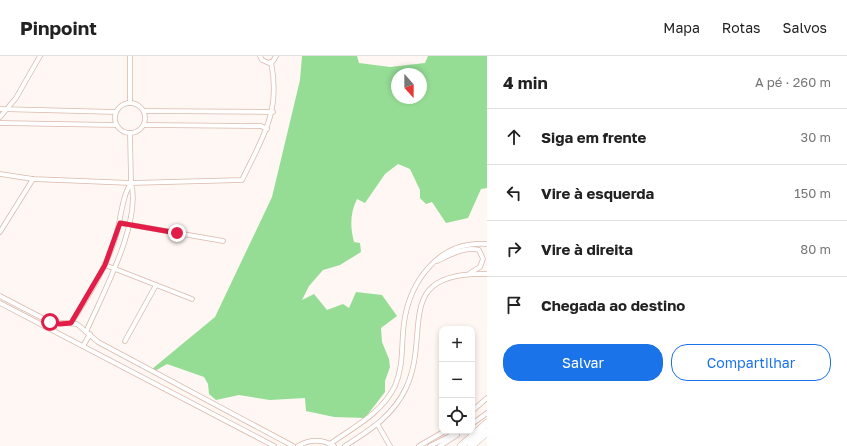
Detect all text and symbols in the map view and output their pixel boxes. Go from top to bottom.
text: Pinpoint [20,16,97,39]
text: Mapa [663,19,700,36]
text: Rotas [722,19,761,36]
text: Salvos [783,19,827,36]
north arrow [391,68,427,104]
text: 4 min [503,72,548,93]
text: A pé · 260 m [755,74,831,90]
icon: ahead [503,126,525,148]
text: Siga em frente [541,128,646,146]
text: 30 m [801,129,831,145]
icon: left [503,182,525,204]
text: Vire à esquerda [541,184,654,202]
text: 150 m [794,185,831,201]
route end [168,224,186,242]
icon: right [503,238,525,260]
text: Vire à direita [541,240,633,258]
text: 80 m [800,241,831,257]
icon: arrive [503,294,525,316]
text: Chegada ao destino [541,296,685,314]
route start [41,313,59,331]
map controls [439,326,475,434]
button: + [439,326,475,362]
button: Salvar [503,344,663,381]
button: Compartilhar [671,344,831,381]
button: − [439,362,475,398]
button: locate [439,398,475,434]

